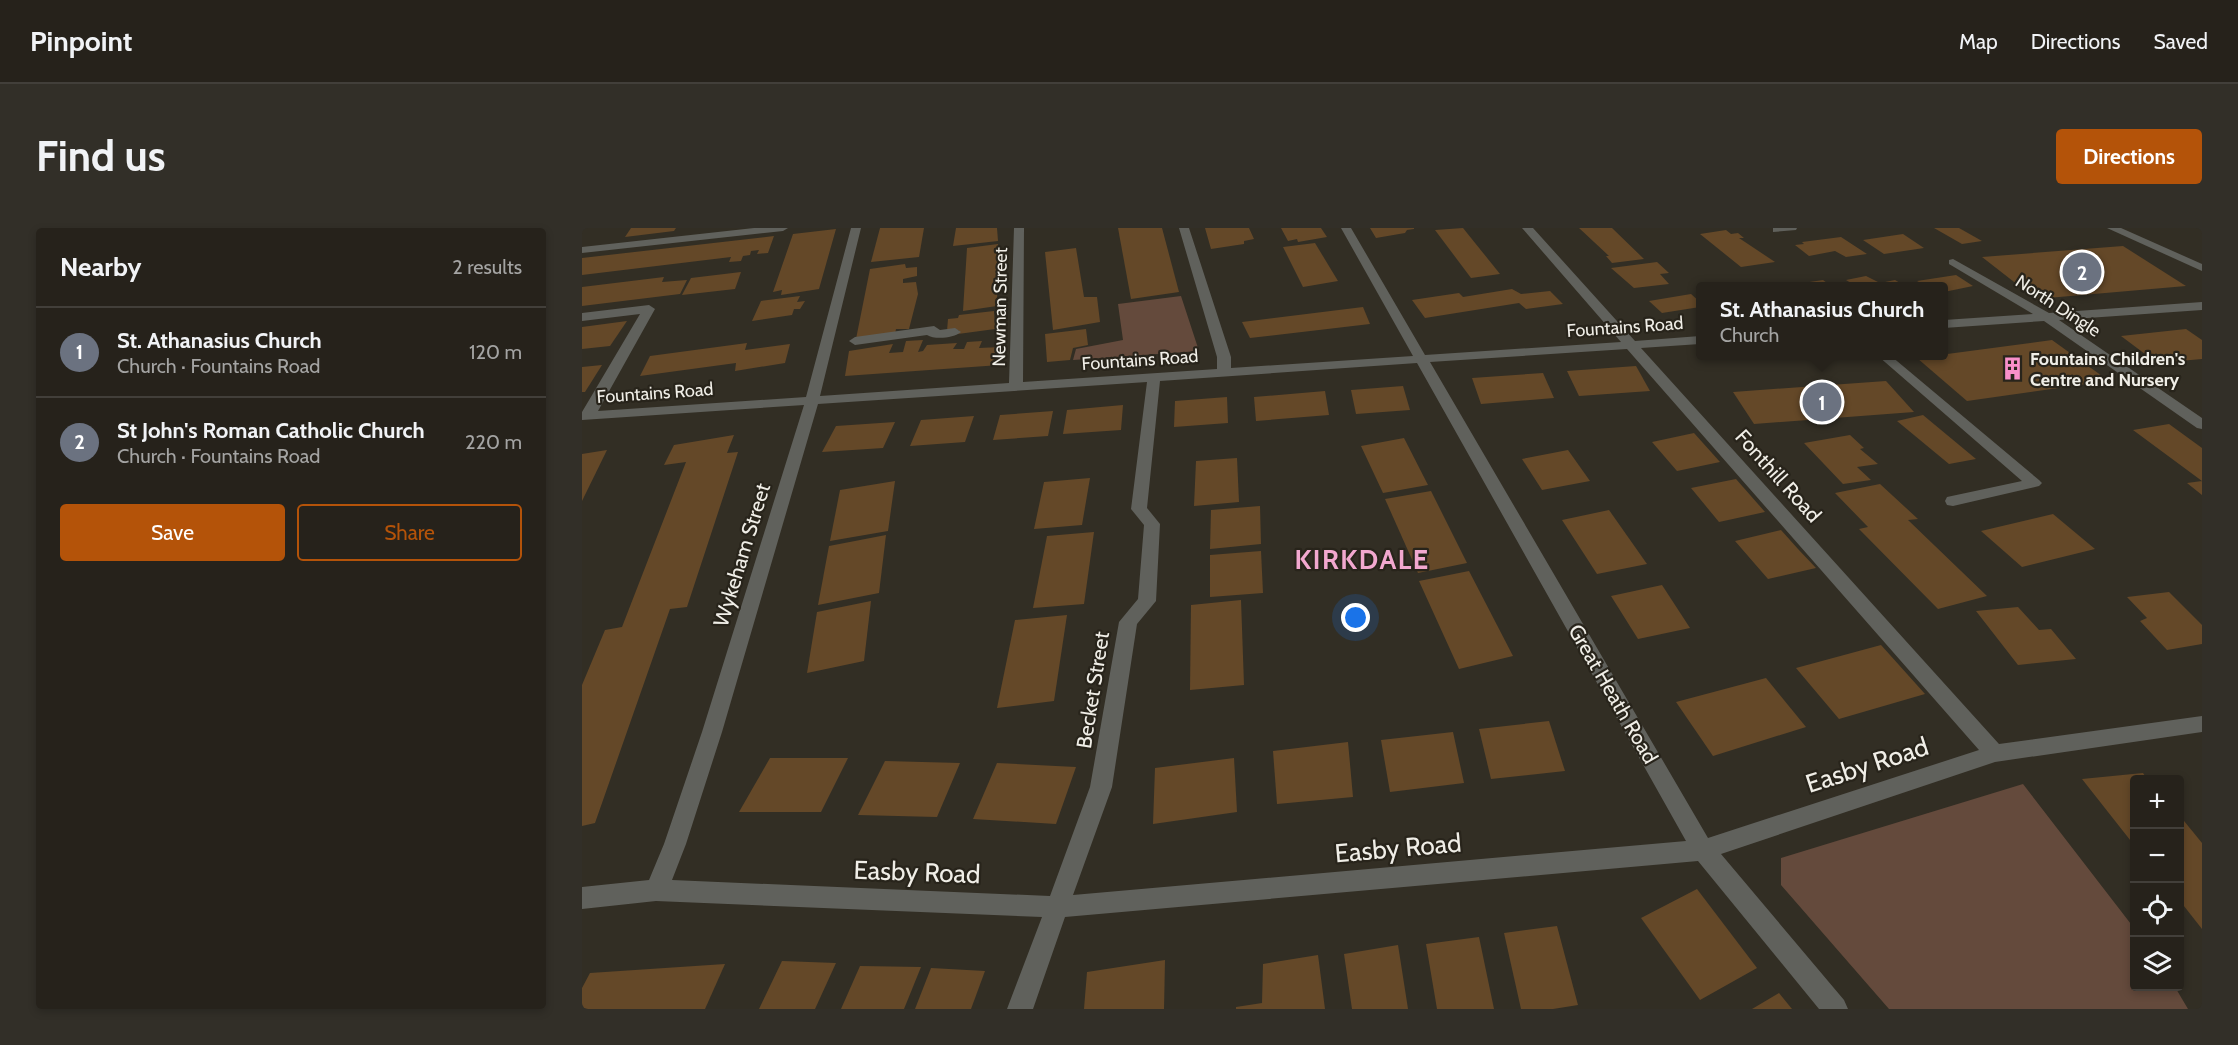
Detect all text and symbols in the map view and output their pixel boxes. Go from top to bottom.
text: Pinpoint [30,24,132,58]
text: Map [1959,29,1998,54]
text: Directions [2031,29,2120,54]
text: Saved [2153,29,2208,54]
button: Directions [2056,129,2202,184]
text: Find us [36,130,165,182]
street label: Newman Street [988,247,1012,367]
pin: 2 [2062,250,2102,294]
text: Nearby [60,251,141,283]
text: 2 results [452,255,522,279]
street label: North Dingle [2011,270,2105,342]
popup [1696,282,1948,360]
text: St. Athanasius Church [1720,296,1924,323]
street label: Fountains Road [1566,312,1684,342]
text: Church [1720,323,1779,347]
text: St. Athanasius Church [117,327,322,354]
text: 1 [76,340,83,364]
text: 120 m [469,340,522,364]
street label: Fountains Road [1081,345,1199,375]
place label: Fountains Children's Centre and Nursery [2030,348,2186,391]
text: Church · Fountains Road [117,354,320,378]
building icon: Fountains Children's Centre and Nursery [1999,356,2025,382]
street label: Fountains Road [596,378,714,408]
pin: 1 [1802,380,1842,424]
text: St John's Roman Catholic Church [117,417,425,444]
street label: Fonthill Road [1730,424,1827,527]
text: 2 [74,430,85,454]
text: 220 m [465,430,522,454]
text: Church · Fountains Road [117,444,320,468]
street label: Wykeham Street [708,480,775,630]
button: Save [60,504,285,561]
button: Share [297,504,522,561]
district label: KIRKDALE [1294,543,1430,576]
your location [1341,603,1370,632]
street label: Great Heath Road [1563,620,1663,768]
street label: Becket Street [1071,630,1114,750]
street label: Easby Road [1802,730,1932,800]
map controls [2130,775,2184,991]
button: + [2130,775,2184,829]
street label: Easby Road [1333,827,1463,869]
button: − [2130,829,2184,883]
street label: Easby Road [853,854,981,890]
button: locate [2130,883,2184,937]
button: layers [2130,937,2184,991]

